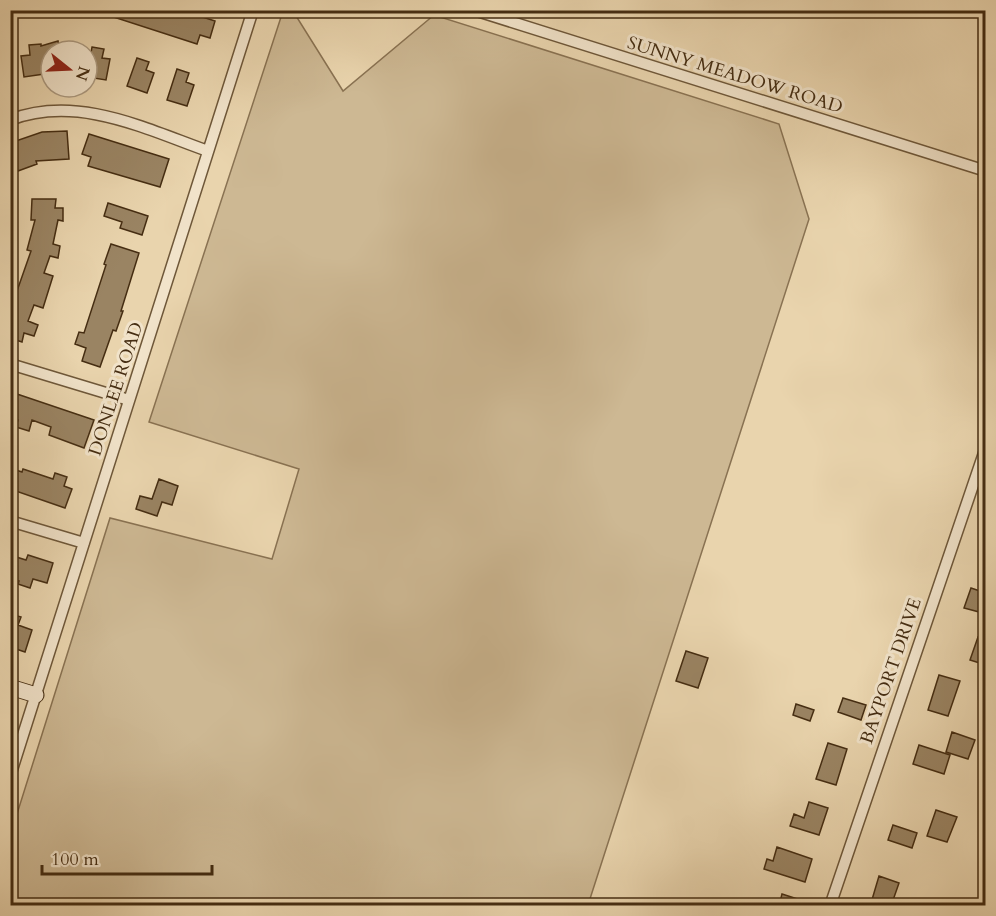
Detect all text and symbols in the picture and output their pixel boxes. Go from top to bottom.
street label: SUNNY MEADOW ROAD [624,30,846,120]
north arrow [39,39,99,99]
text: N [70,63,95,83]
street label: DONLEE ROAD [83,319,149,459]
street label: BAYPORT DRIVE [854,595,928,747]
scale bar [42,838,212,876]
text: 100 m [51,847,99,872]

